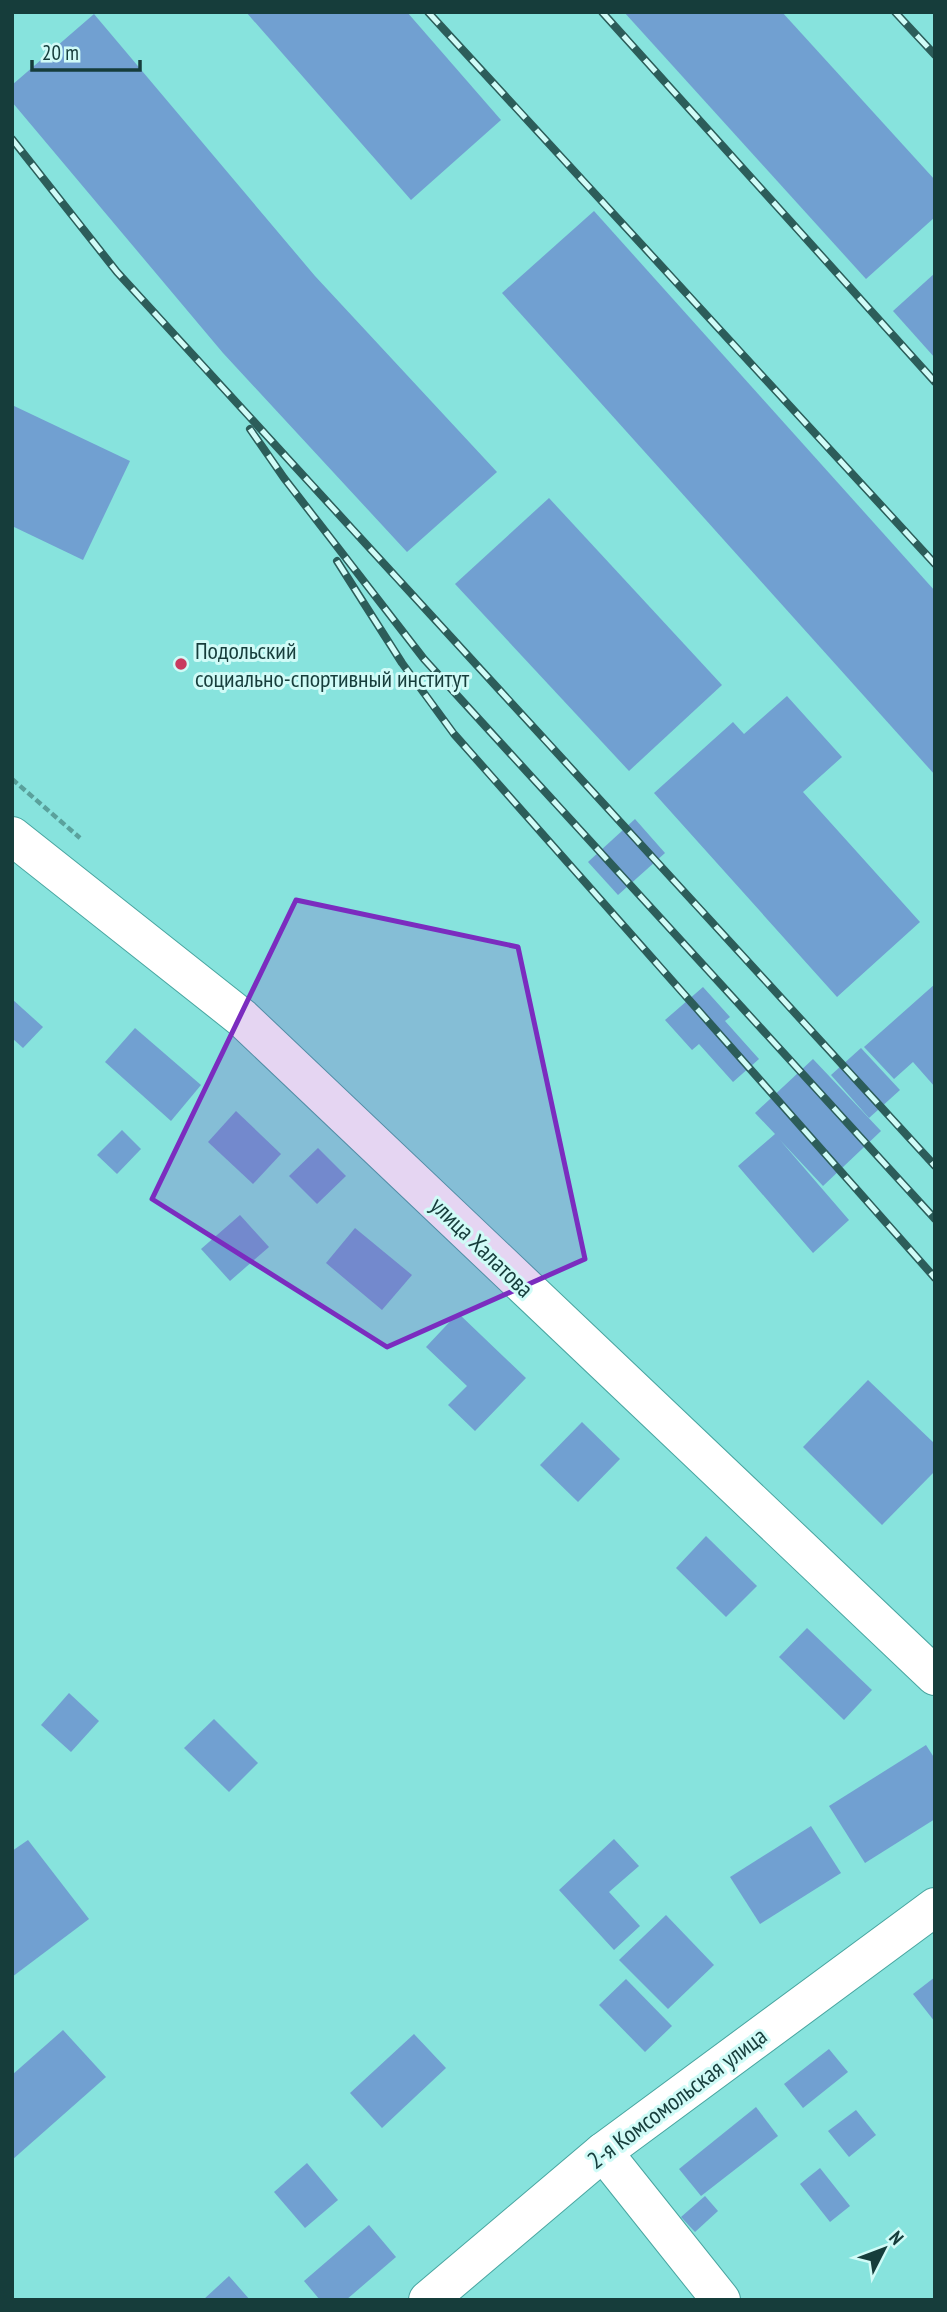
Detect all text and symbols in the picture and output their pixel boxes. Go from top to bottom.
scale bar [32,28,140,72]
text: 20 m [42,39,79,66]
place label: Подольский социально-спортивный институт [195,635,469,694]
marker: Подольский социально-спортивный институт [173,656,189,672]
street label: улица Халатова [424,1190,540,1304]
street label: 2-я Комсомольская улица [581,2020,773,2176]
north arrow [849,2214,919,2284]
text: N [884,2226,909,2249]

